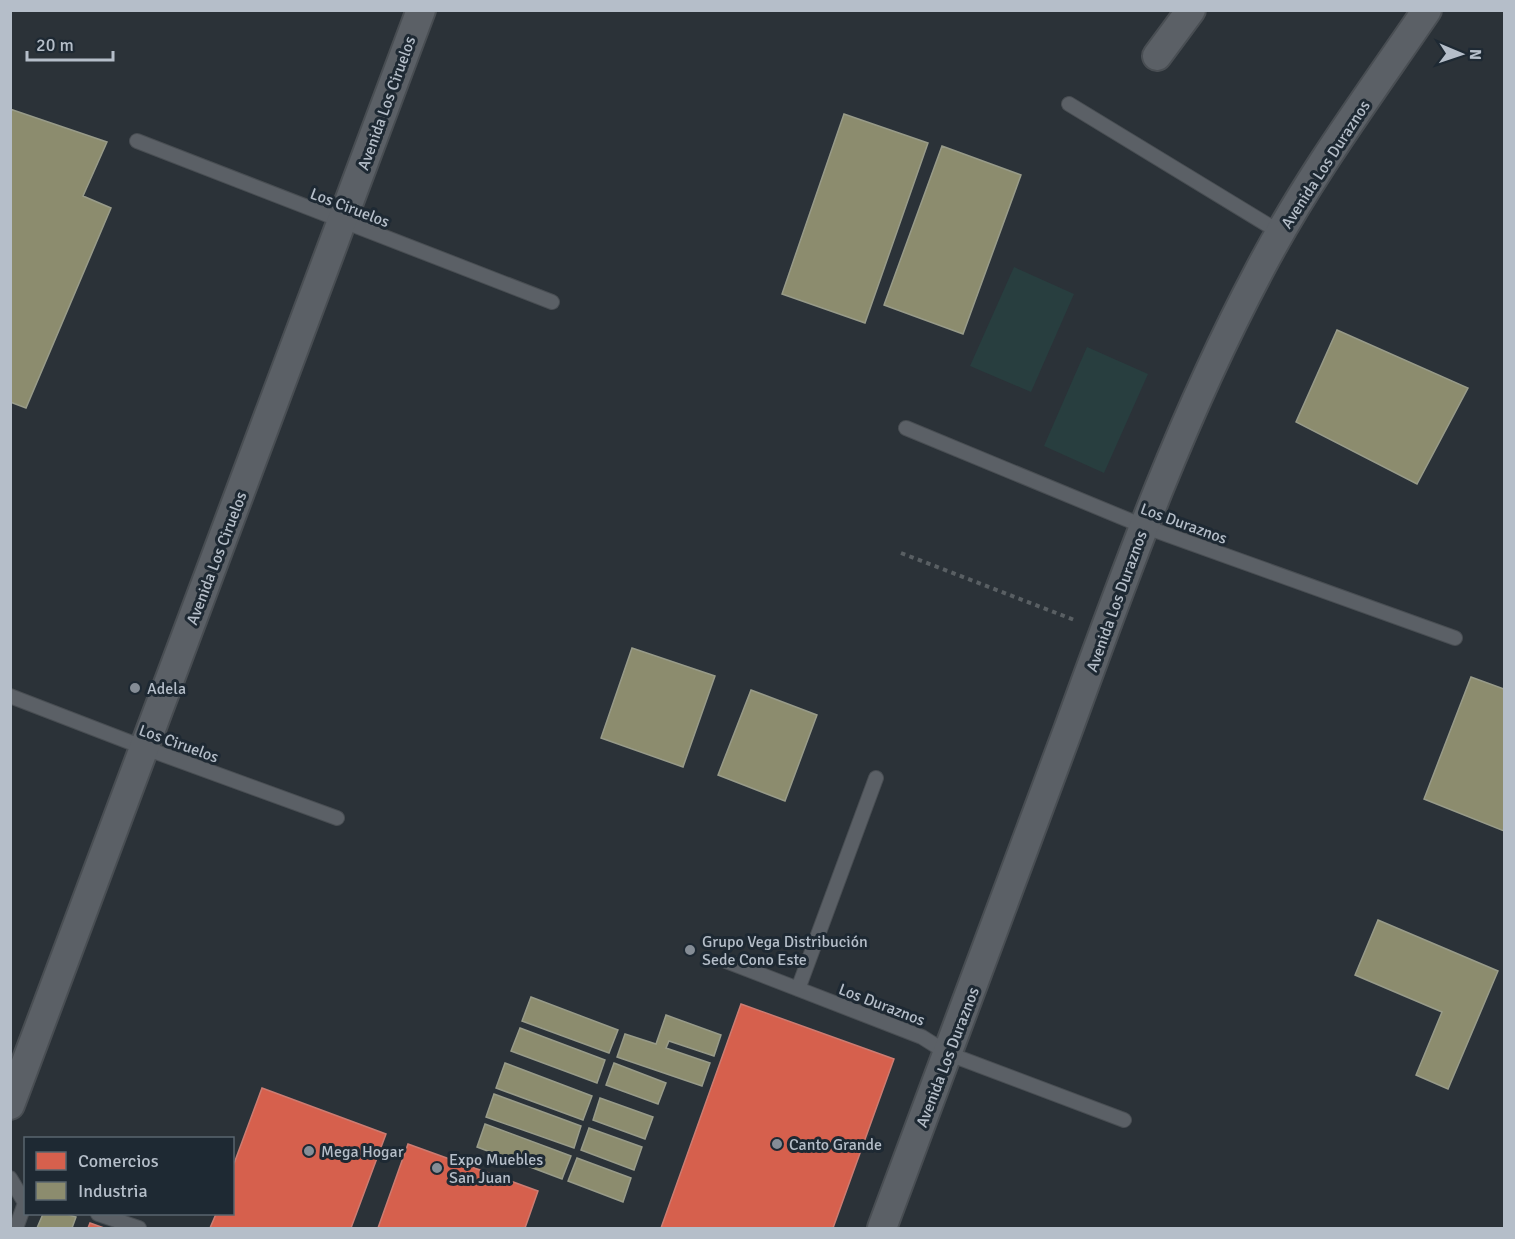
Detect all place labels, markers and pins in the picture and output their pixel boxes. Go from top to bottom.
place label: Adela [147,679,186,699]
marker: Adela [128,681,142,695]
place label: Grupo Vega Distribución Sede Cono Este [702,932,868,970]
marker: Grupo Vega Distribución Sede Cono Este [683,943,697,957]
place label: Canto Grande [789,1135,882,1155]
marker: Canto Grande [770,1137,784,1151]
place label: Mega Hogar [321,1142,404,1162]
marker: Mega Hogar [302,1144,316,1158]
place label: Expo Muebles San Juan [449,1150,543,1188]
marker: Expo Muebles San Juan [430,1161,444,1175]

